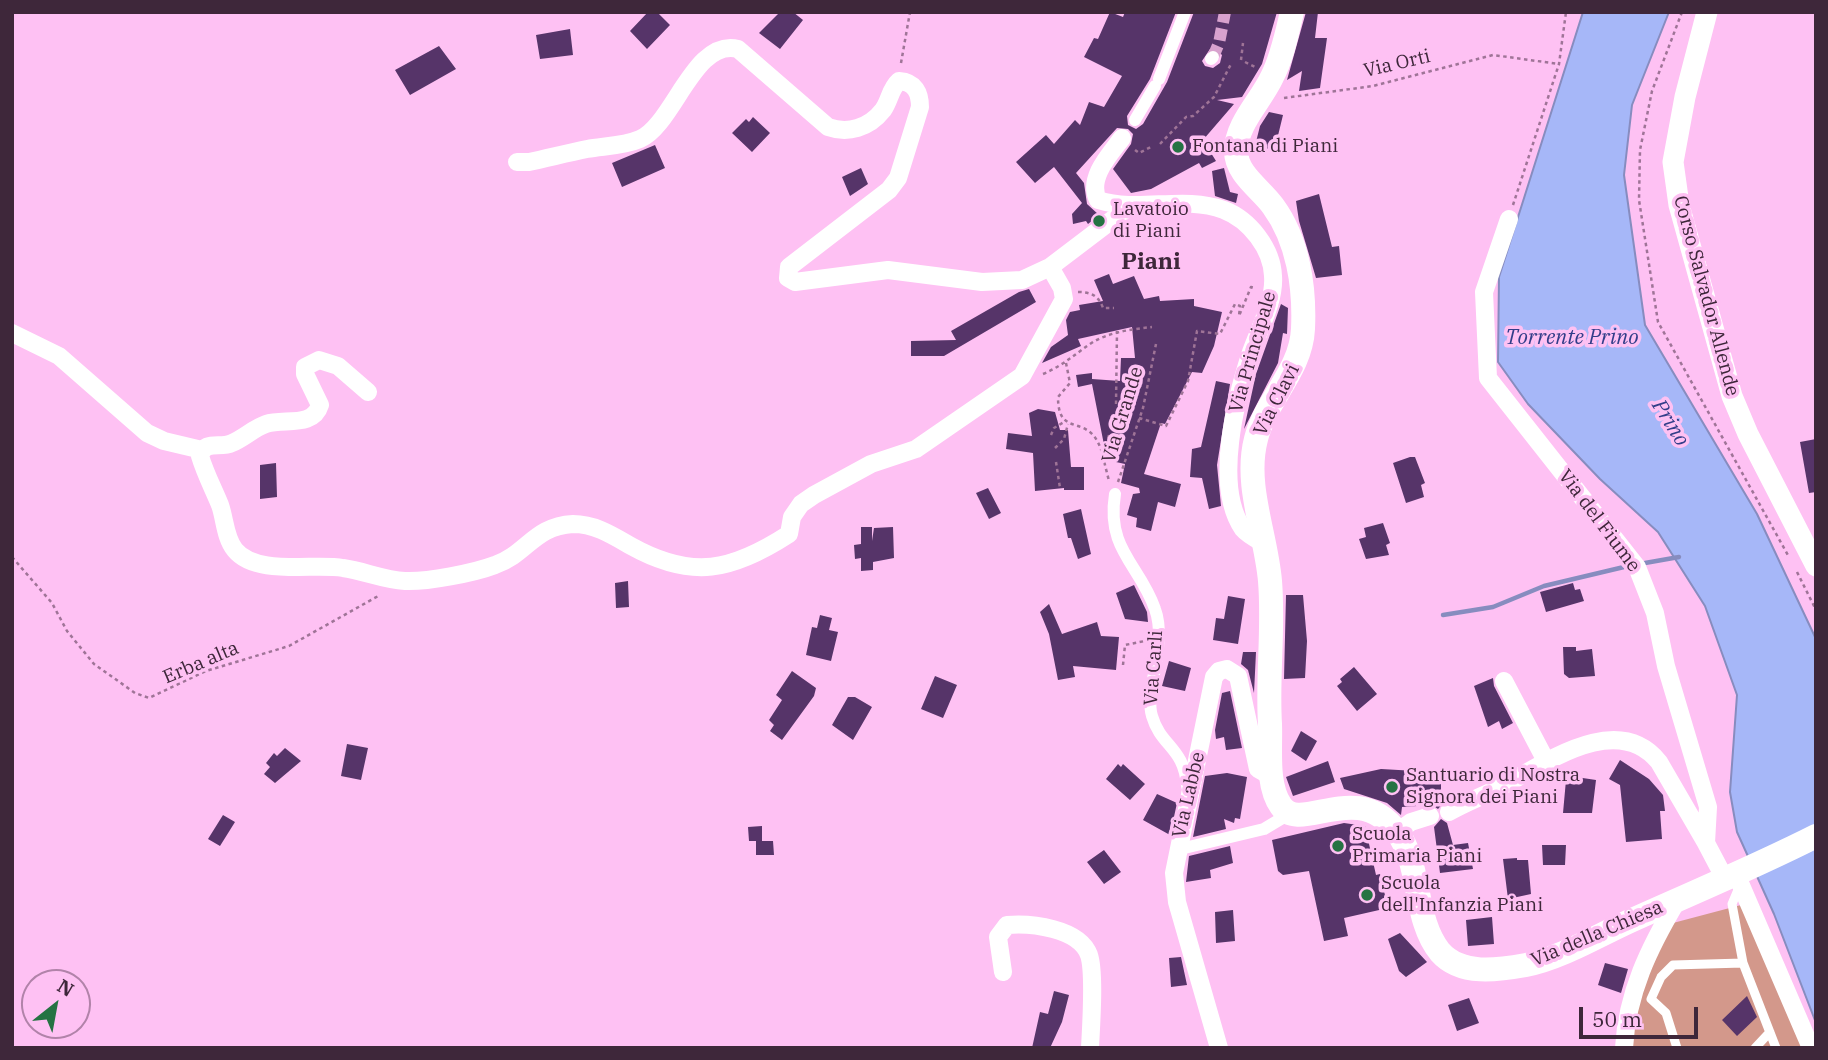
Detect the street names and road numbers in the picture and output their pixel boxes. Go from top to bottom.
street label: Via Orti [1361,45,1433,83]
street label: Corso Salvador Allende [1668,193,1744,399]
street label: Via Principale [1225,289,1281,415]
street label: Via Clavi [1249,360,1305,440]
street label: Via Grande [1098,364,1148,466]
street label: Via del Fiume [1553,465,1645,577]
street label: Via Carli [1140,629,1168,707]
street label: Erba alta [160,637,242,689]
street label: Via Labbe [1168,750,1210,840]
street label: Via della Chiesa [1528,896,1666,972]

